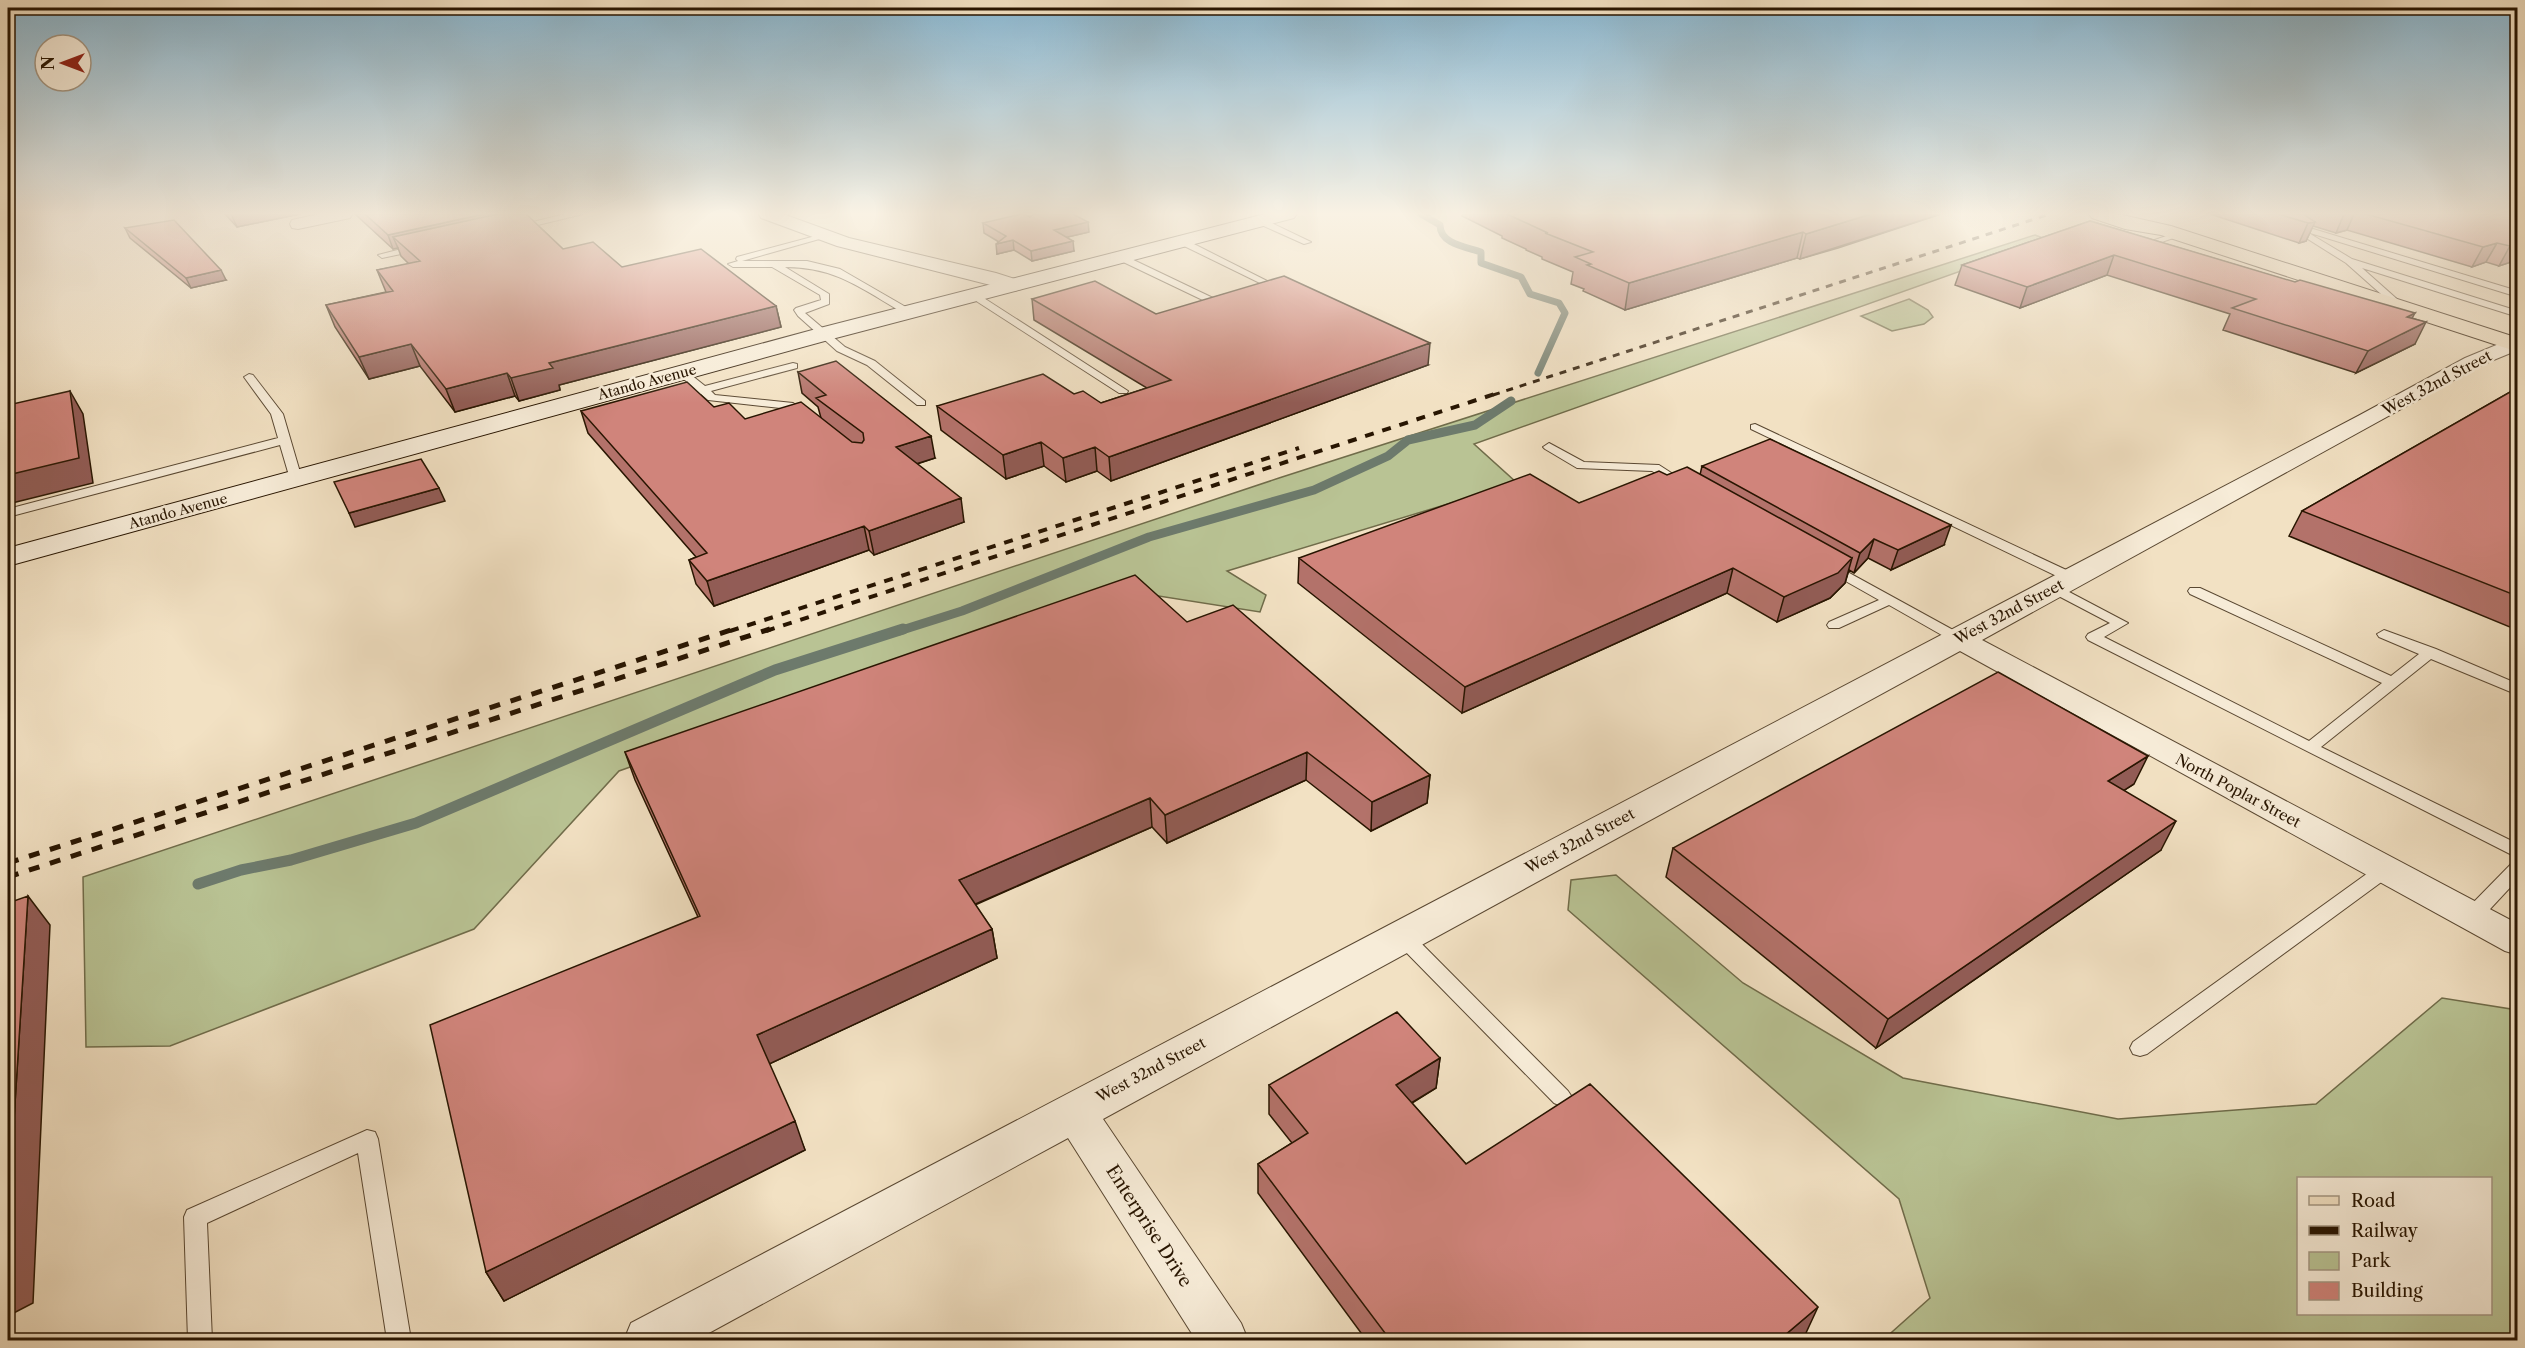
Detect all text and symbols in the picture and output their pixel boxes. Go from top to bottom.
north arrow [33,33,93,93]
text: N [38,56,58,70]
street label: West 32nd Street [2378,345,2495,420]
street label: Atando Avenue [595,360,698,404]
street label: Atando Avenue [126,489,229,533]
street label: West 32nd Street [1950,574,2067,649]
street label: North Poplar Street [2172,750,2305,832]
street label: West 32nd Street [1521,803,1638,878]
street label: West 32nd Street [1092,1032,1209,1107]
street label: Enterprise Drive [1101,1161,1197,1291]
legend [2297,1177,2492,1315]
text: Road [2351,1190,2396,1212]
text: Railway [2351,1220,2419,1242]
text: Park [2351,1250,2392,1272]
text: Building [2351,1280,2423,1302]

